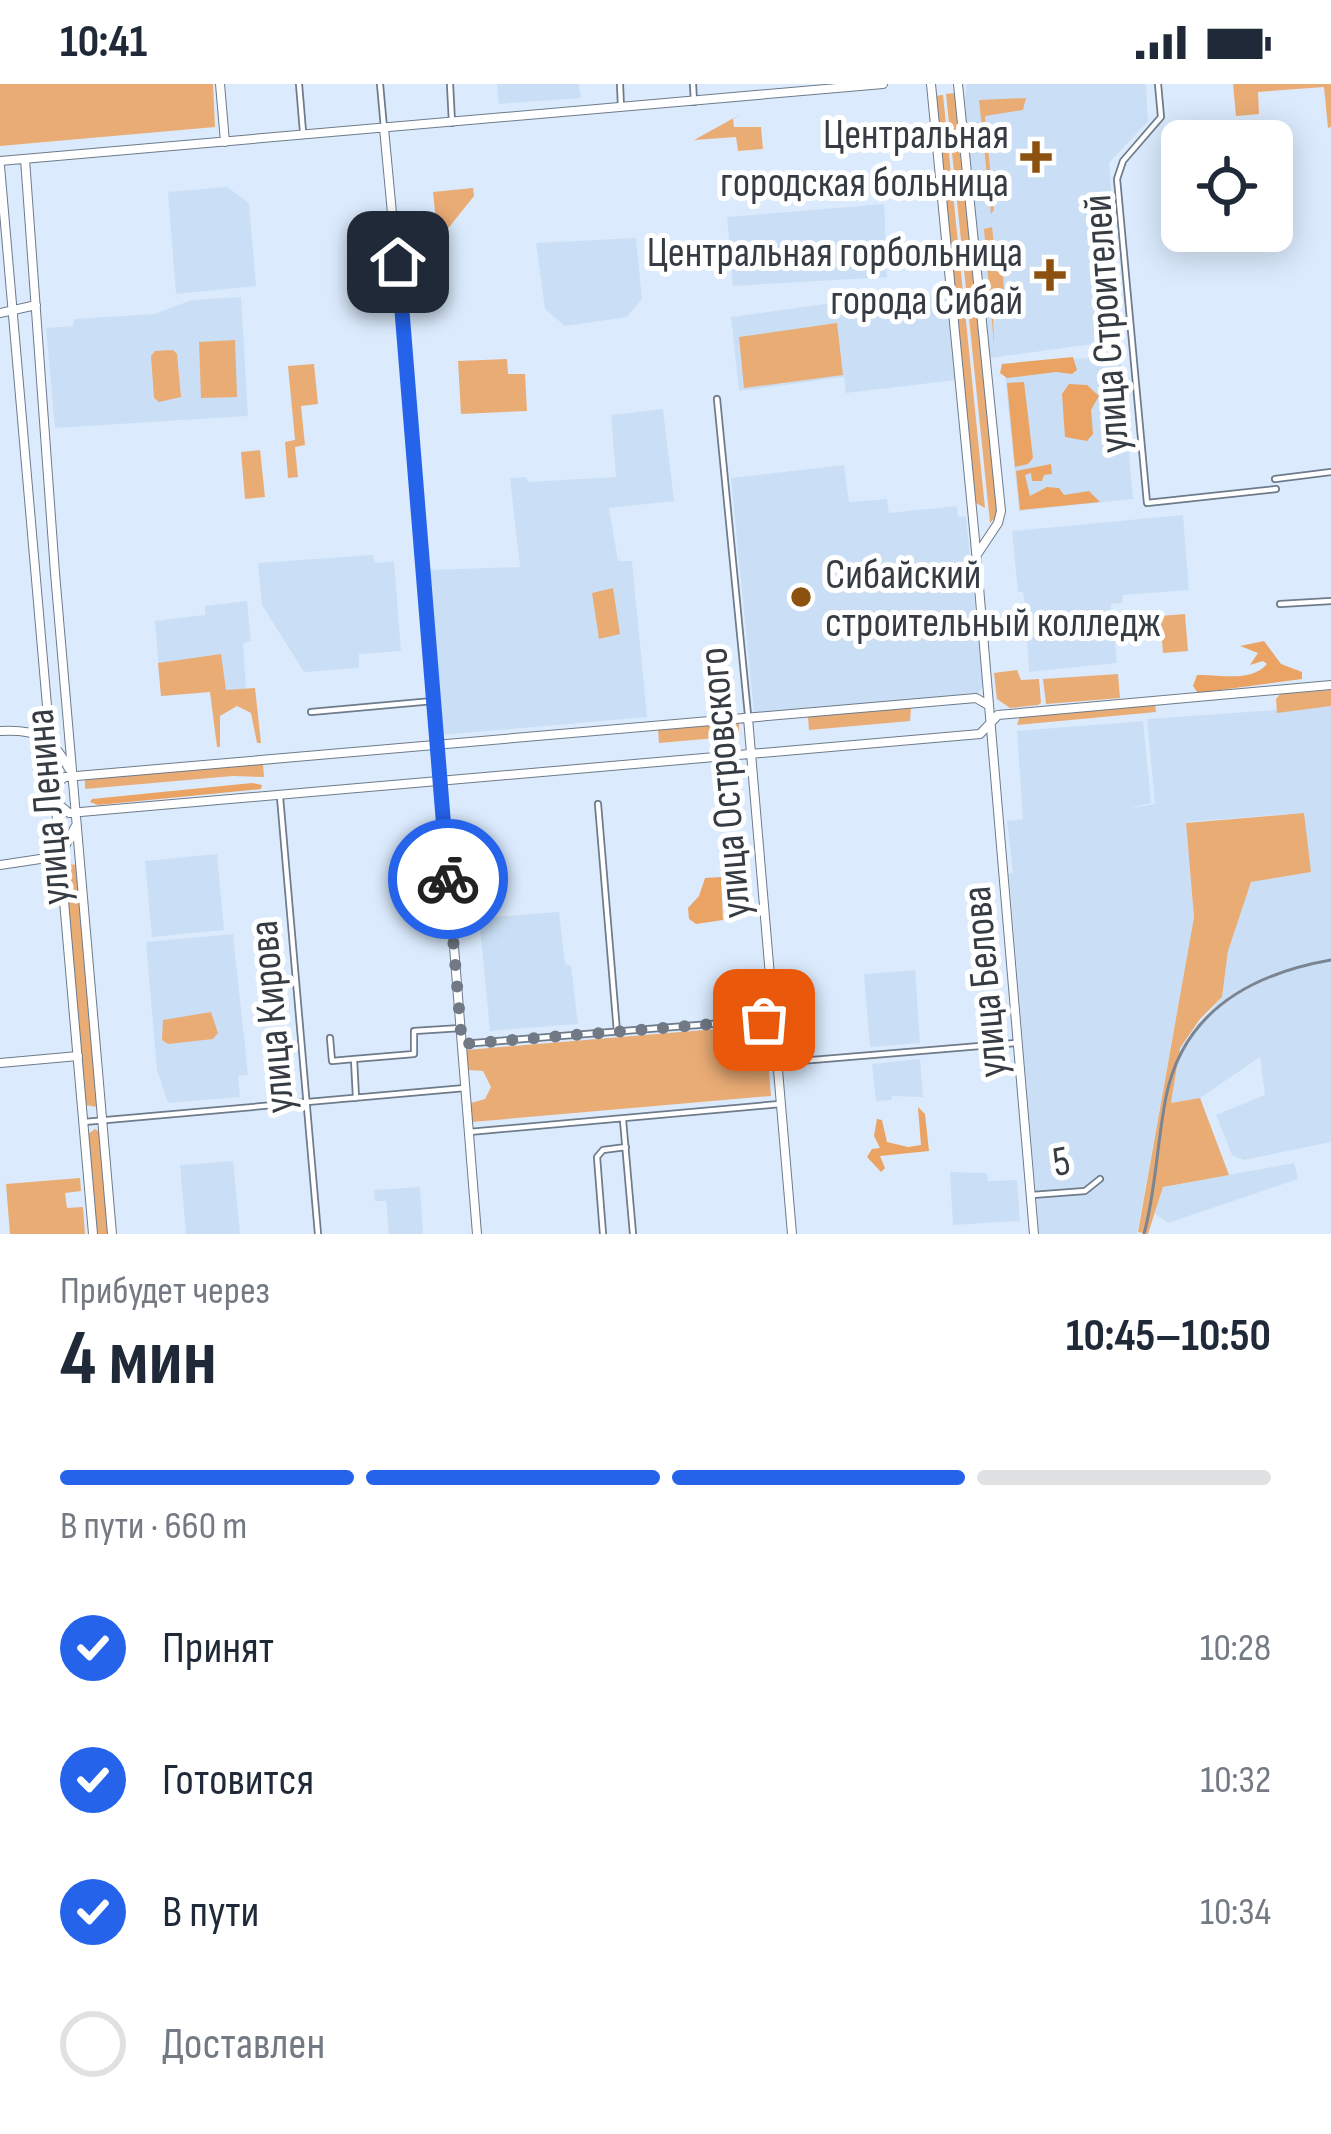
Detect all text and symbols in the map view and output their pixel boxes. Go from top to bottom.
text: 10:41 [60,15,147,70]
place label: Центральная городская больница [720,110,1009,209]
map controls [1161,120,1293,252]
button: locate [1161,120,1293,252]
marker: Центральная городская больница [1020,141,1052,173]
street label: улица Строителей [1072,193,1141,455]
pin [347,211,449,313]
place label: Центральная горбольница города Сибай [647,228,1023,327]
icon: home [365,229,431,295]
marker: Центральная горбольница города Сибай [1034,259,1066,291]
place label: Сибайский строительный колледж [825,550,1161,649]
marker: Сибайский строительный колледж [788,584,814,610]
street label: улица Островского [688,645,763,920]
street label: улица Ленина [15,707,82,907]
courier [388,819,508,939]
icon: bike [415,846,481,912]
street label: улица Белова [952,884,1019,1079]
street label: улица Кирова [239,918,306,1115]
pin [713,969,815,1071]
icon: bag [731,987,797,1053]
street label: 5 [1048,1136,1075,1189]
text: Прибудет через [60,1268,270,1315]
text: 10:45–10:50 [1066,1309,1271,1364]
text: 4 мин [60,1313,217,1406]
text: В пути · 660 m [60,1503,247,1550]
icon: check [60,1615,126,1681]
text: Принят [162,1621,274,1676]
text: 10:28 [1200,1625,1271,1672]
icon: check [60,1747,126,1813]
text: Готовится [162,1753,314,1808]
text: 10:32 [1201,1757,1271,1804]
icon: check [60,1879,126,1945]
text: В пути [162,1885,259,1940]
text: 10:34 [1200,1889,1271,1936]
text: Доставлен [162,2017,325,2072]

